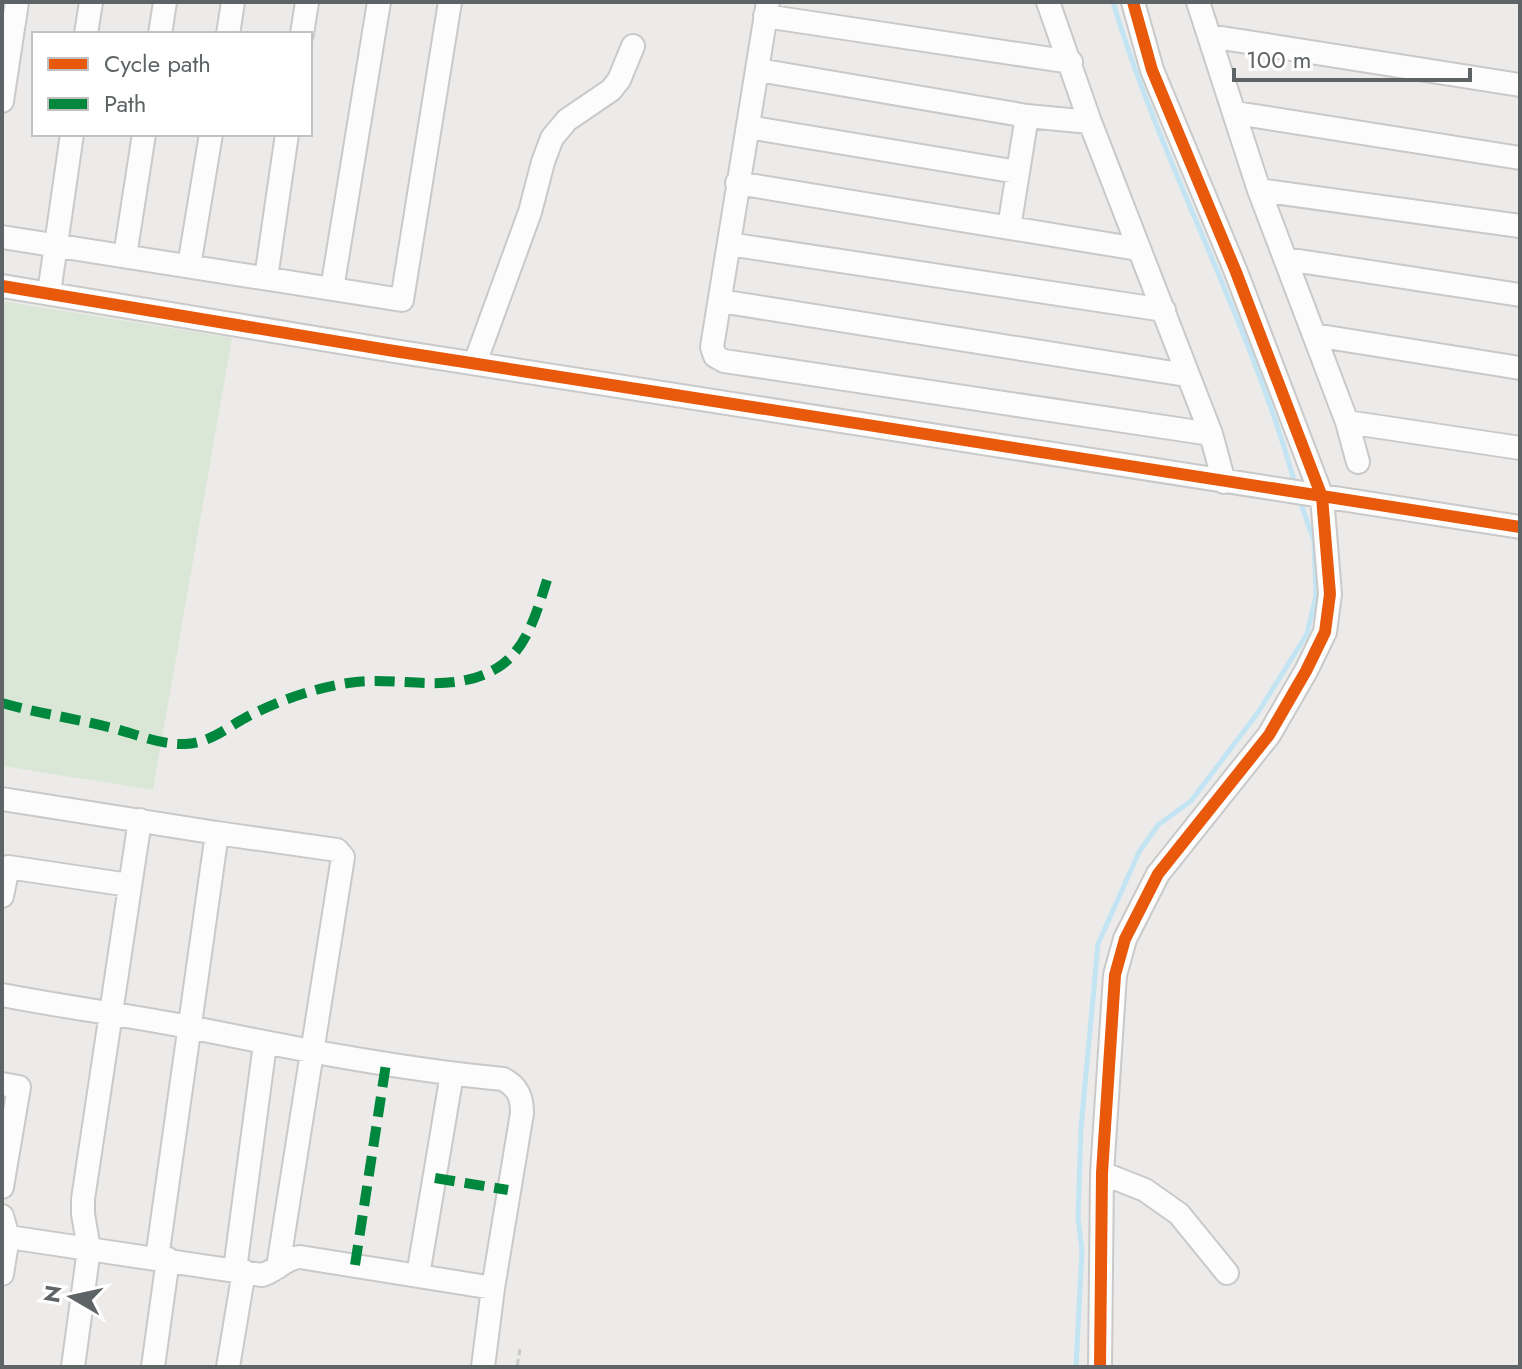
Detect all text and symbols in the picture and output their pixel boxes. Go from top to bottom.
legend [32,32,312,136]
scale bar [1234,32,1470,82]
text: 100 m [1246,42,1312,77]
text: Cycle path [104,46,211,81]
text: Path [104,86,146,121]
north arrow [32,1257,112,1337]
text: N [35,1283,69,1305]

